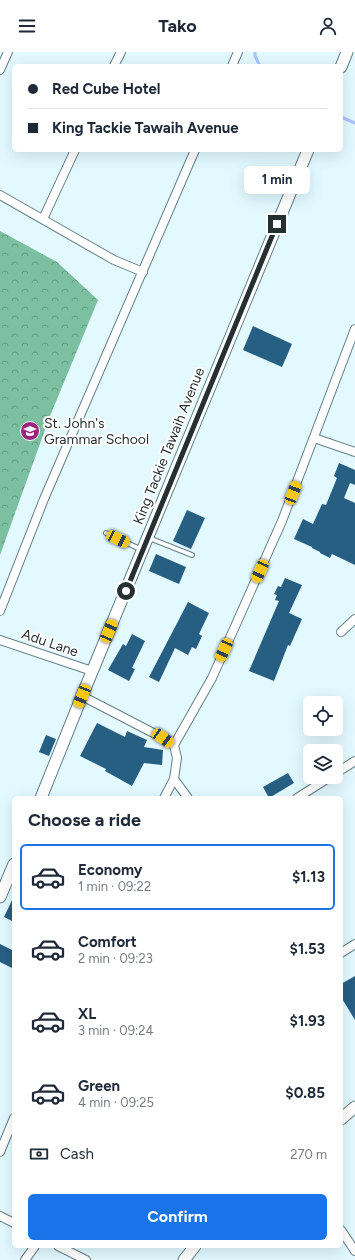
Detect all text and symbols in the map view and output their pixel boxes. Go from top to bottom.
icon: menu [16,15,38,37]
text: Tako [158,15,197,37]
icon: person [317,15,339,37]
text: Red Cube Hotel [52,80,161,98]
text: King Tackie Tawaih Avenue [52,119,239,137]
callout: 1 min [244,166,310,194]
text: 1 min [262,172,292,187]
route end [268,215,286,233]
street label: King Tackie Tawaih Avenue [130,365,208,527]
place label: St. John's Grammar School [44,415,149,448]
school or university icon: St. John's Grammar School [19,420,41,442]
car [283,480,303,506]
car [105,528,131,550]
car [250,558,270,584]
route start [117,582,135,600]
car [99,618,119,644]
street label: Adu Lane [19,625,81,661]
car [214,637,234,663]
car [72,683,92,709]
map controls [303,696,343,784]
button: locate [303,696,343,736]
car [150,726,176,750]
button: layers [303,744,343,784]
text: Choose a ride [28,809,141,831]
icon: car [30,859,66,895]
text: Economy [78,861,143,879]
text: $1.13 [292,868,325,886]
text: 1 min · 09:22 [78,879,151,894]
icon: car [30,931,66,967]
text: Comfort [78,933,137,951]
text: $1.53 [290,940,325,958]
text: 2 min · 09:23 [78,951,153,966]
icon: car [30,1003,66,1039]
text: XL [78,1005,96,1023]
text: $1.93 [290,1012,325,1030]
text: 3 min · 09:24 [78,1023,154,1038]
icon: car [30,1075,66,1111]
text: Green [78,1077,120,1095]
text: $0.85 [285,1084,325,1102]
text: 4 min · 09:25 [78,1095,154,1110]
icon: cash [28,1143,50,1165]
text: Cash [60,1145,94,1163]
text: 270 m [290,1147,327,1162]
button: Confirm [28,1194,327,1240]

